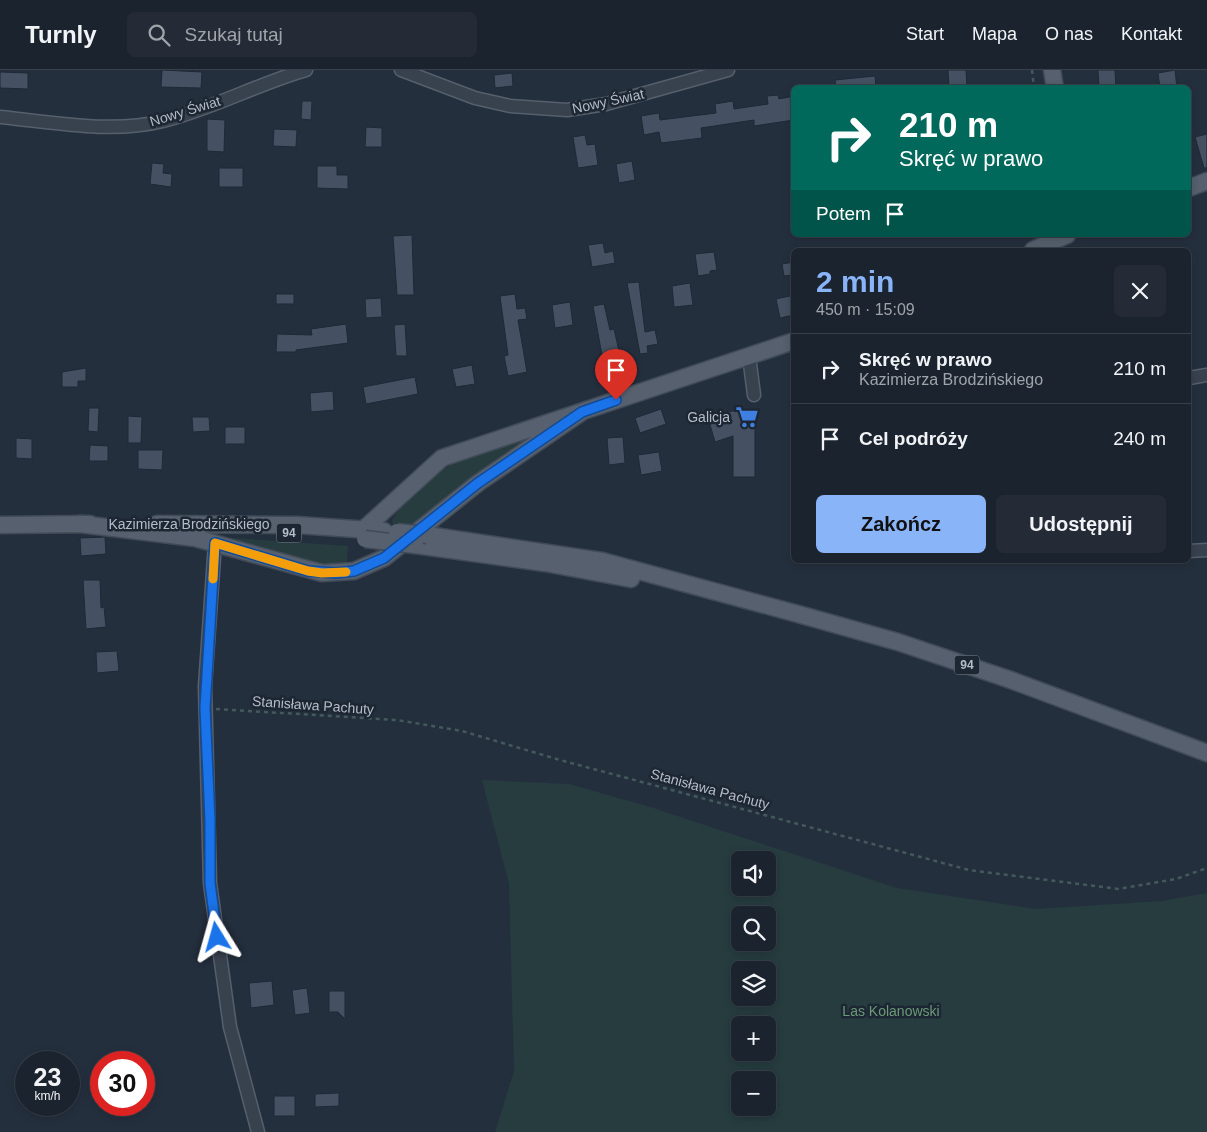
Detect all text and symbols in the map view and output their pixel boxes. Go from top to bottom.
search box [127,12,477,57]
text: Turnly [25,21,97,48]
icon: search [145,21,173,49]
text: Szukaj tutaj [185,24,283,45]
text: Start [906,24,944,44]
text: Mapa [972,24,1017,44]
text: O nas [1045,24,1093,44]
text: Kontakt [1121,24,1182,44]
street label: Nowy Świat [570,85,646,116]
street label: Nowy Świat [147,92,222,129]
icon: right [816,105,881,170]
text: 210 m [899,105,998,144]
text: Skręć w prawo [899,146,1043,171]
icon: arrive [881,200,909,228]
text: Potem [816,203,871,224]
text: 2 min [816,265,894,298]
button: close [1114,265,1166,317]
text: 450 m · 15:09 [816,301,915,318]
pin [595,349,637,400]
text: Skręć w prawo [859,349,992,370]
icon: right [816,355,844,383]
icon: arrive [602,356,630,384]
text: 210 m [1113,358,1166,379]
text: Kazimierza Brodzińskiego [859,371,1043,388]
supermarket icon: Galicja [734,404,760,430]
place label: Galicja [687,409,730,425]
icon: arrive [816,425,844,453]
text: Cel podróży [859,428,968,449]
text: 240 m [1113,428,1166,449]
button: Zakończ [816,495,986,553]
button: Udostępnij [996,495,1166,553]
street label: Kazimierza Brodzińskiego [108,516,270,532]
road number: 94 [276,523,302,542]
road number: 94 [954,656,980,674]
street label: Stanisława Pachuty [251,693,375,717]
street label: Stanisława Pachuty [649,765,771,813]
map controls [731,851,776,1116]
button: sound [731,851,776,896]
button: search [731,906,776,951]
position arrow [190,910,242,962]
button: layers [731,961,776,1006]
park label: Las Kolanowski [842,1003,940,1019]
button: + [731,1016,776,1061]
speed limit sign: 30 [90,1051,155,1116]
text: 23 [34,1063,61,1091]
button: − [731,1071,776,1116]
text: km/h [34,1089,61,1103]

